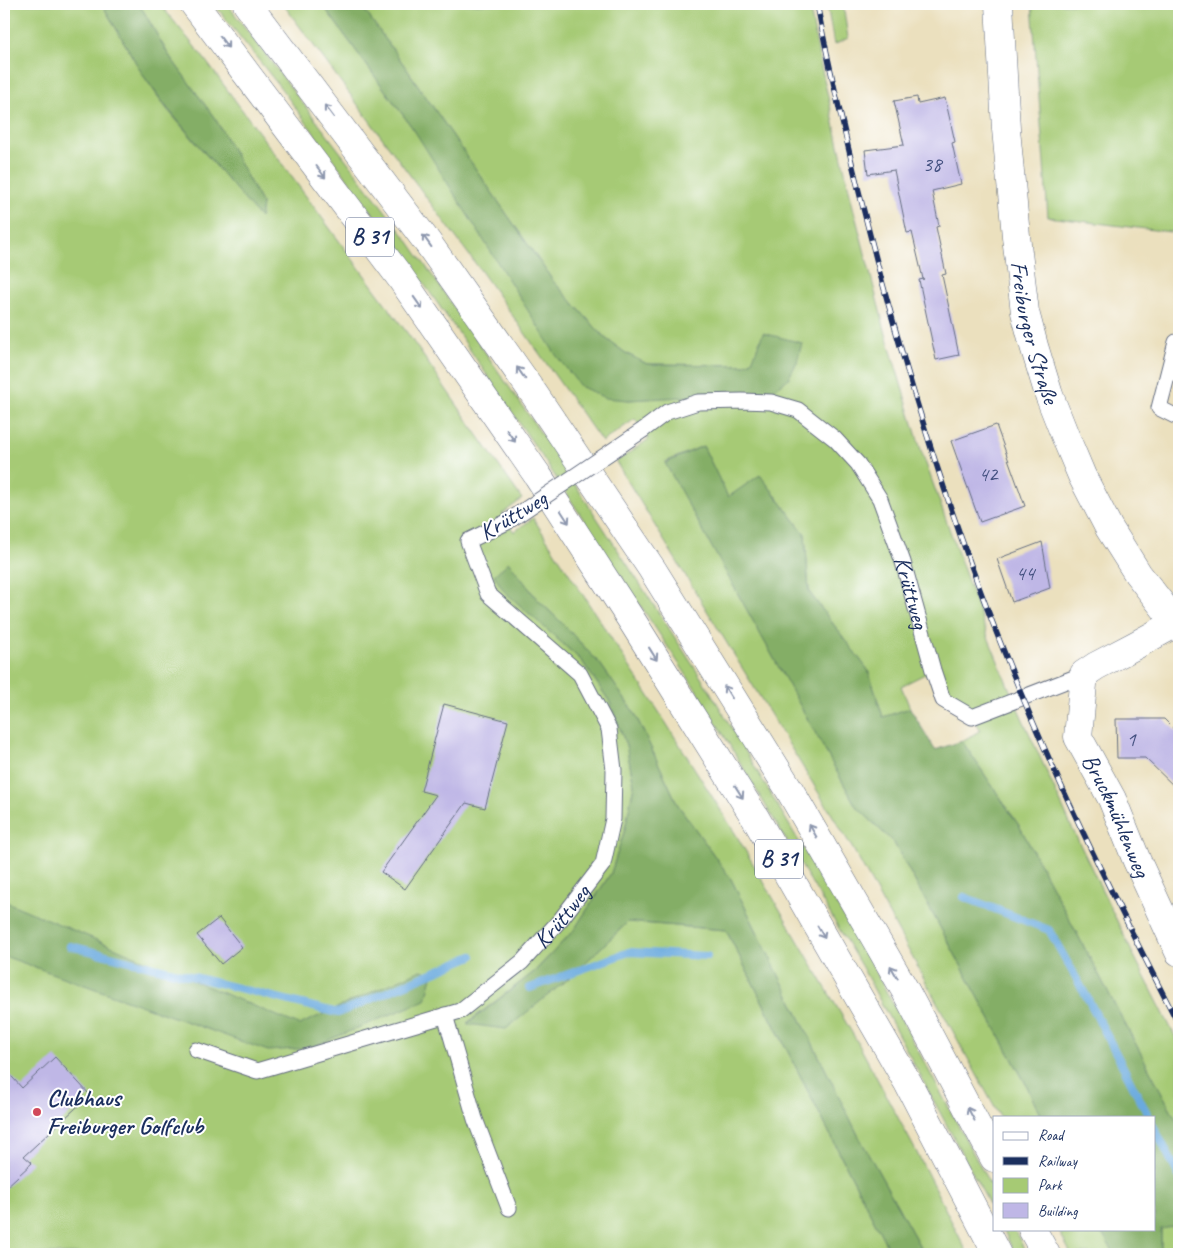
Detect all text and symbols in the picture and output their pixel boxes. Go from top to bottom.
one-way arrow [218,35,229,48]
one-way arrow [324,105,335,118]
house number: 38 [923,151,944,177]
one-way arrow [316,165,326,179]
road number: B 31 [346,218,394,256]
one-way arrow [422,234,432,248]
street label: Freiburger Straße [1004,260,1067,410]
one-way arrow [413,296,423,310]
one-way arrow [516,367,526,381]
one-way arrow [506,429,516,443]
house number: 42 [979,461,999,487]
street label: Krüttweg [474,482,554,547]
one-way arrow [560,510,570,524]
street label: Krüttweg [887,553,936,634]
house number: 44 [1016,560,1037,586]
one-way arrow [648,646,658,660]
one-way arrow [723,685,734,699]
house number: 1 [1126,726,1137,752]
street label: Bruckmühlenweg [1075,749,1158,884]
one-way arrow [734,784,744,798]
one-way arrow [807,824,817,838]
road number: B 31 [755,840,803,879]
street label: Krüttweg [527,877,598,955]
one-way arrow [817,924,827,938]
one-way arrow [889,964,899,979]
place label: Clubhaus Freiburger Golfclub [47,1083,205,1141]
marker: Clubhaus Freiburger Golfclub [31,1106,43,1118]
one-way arrow [966,1107,976,1122]
legend [993,1116,1156,1230]
text: Road [1038,1126,1065,1145]
text: Railway [1038,1152,1079,1171]
text: Park [1038,1176,1063,1195]
text: Building [1038,1202,1078,1221]

